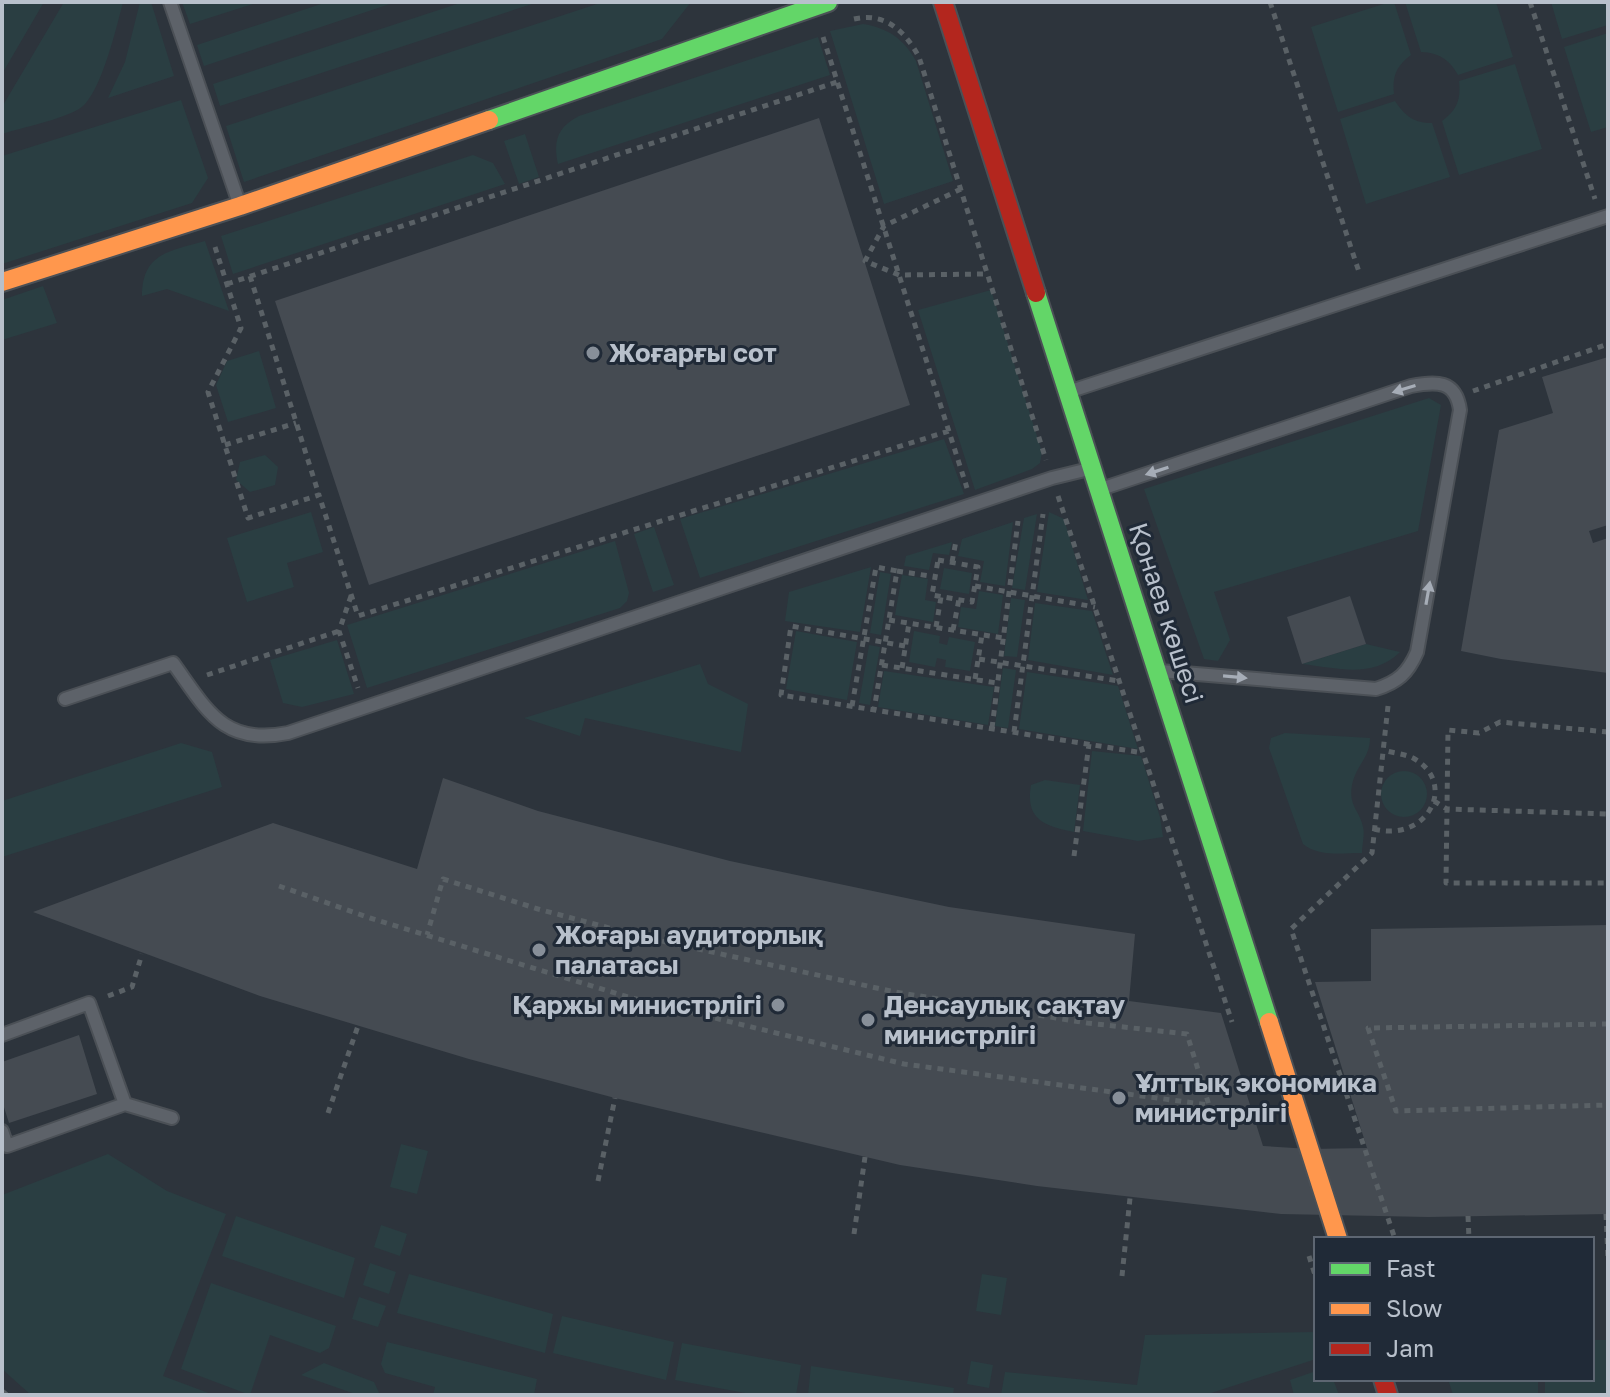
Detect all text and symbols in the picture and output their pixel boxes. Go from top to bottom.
place label: Жоғарғы сот [609,337,777,368]
marker: Жоғарғы сот [584,344,602,362]
one-way arrow [1391,383,1415,396]
one-way arrow [1145,465,1169,477]
street label: Қонаев көшесі [1123,519,1210,707]
one-way arrow [1422,581,1434,606]
one-way arrow [1223,671,1248,684]
place label: Жоғары аудиторлық палатасы [555,919,823,980]
marker: Жоғары аудиторлық палатасы [530,941,548,959]
place label: Қаржы министрлігі [512,989,762,1020]
place label: Денсаулық сақтау министрлігі [884,989,1126,1050]
marker: Қаржы министрлігі [769,996,787,1014]
marker: Денсаулық сақтау министрлігі [859,1011,877,1029]
place label: Ұлттық экономика министрлігі [1135,1067,1377,1128]
marker: Ұлттық экономика министрлігі [1110,1089,1128,1107]
legend [1314,1237,1594,1381]
text: Fast [1386,1253,1436,1282]
text: Slow [1386,1293,1442,1322]
text: Jam [1386,1333,1434,1362]

